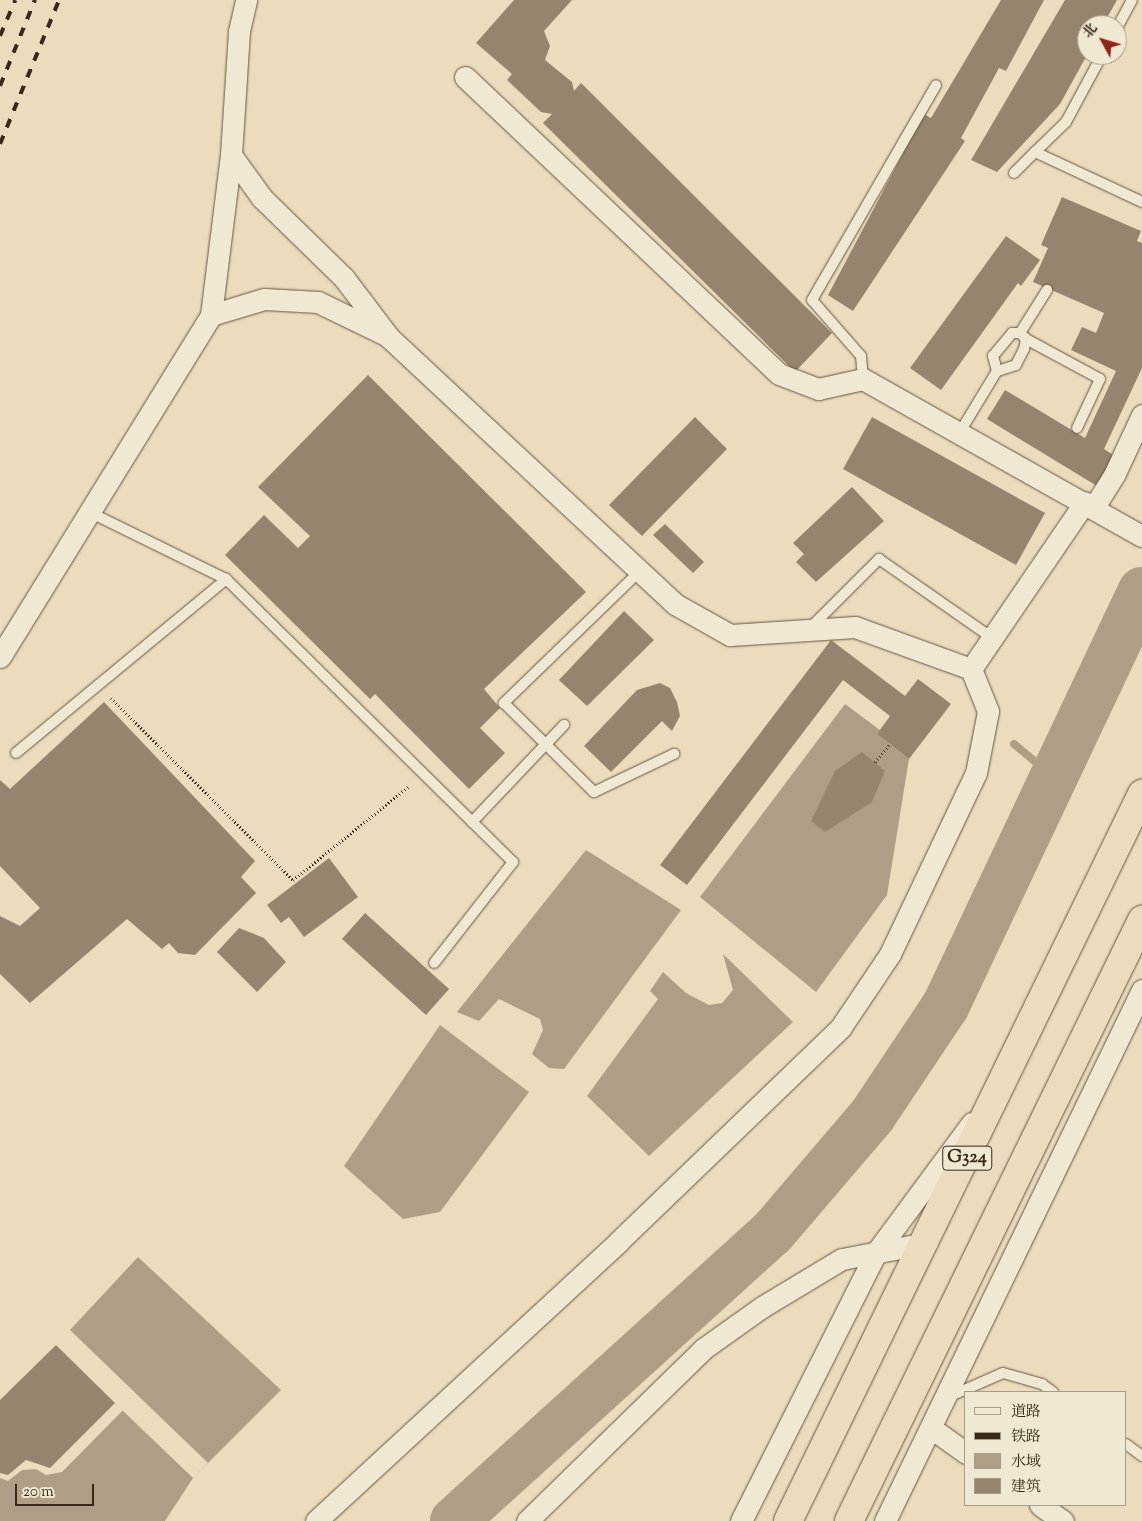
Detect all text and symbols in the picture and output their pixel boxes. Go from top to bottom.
north arrow [1077,15,1127,65]
text: 北 [1079,19,1103,43]
road number: G324 [942,1142,992,1174]
legend [964,1391,1127,1506]
text: 道路 [1011,1402,1041,1423]
text: 铁路 [1011,1427,1041,1448]
text: 水域 [1011,1452,1041,1473]
scale bar [18,1474,96,1506]
text: 建筑 [1011,1477,1041,1498]
text: 20 m [23,1482,54,1503]

